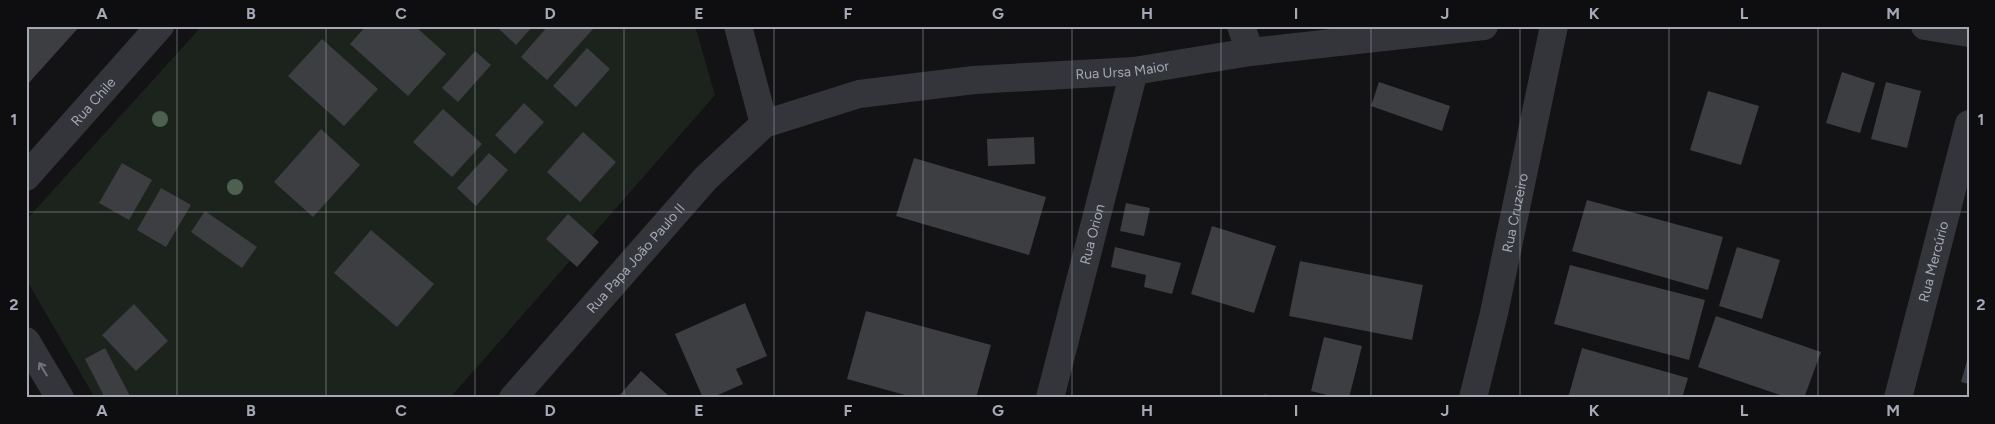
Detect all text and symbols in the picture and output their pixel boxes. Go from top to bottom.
text: A [96,4,108,23]
text: B [246,4,256,23]
text: C [395,4,407,23]
text: D [544,4,556,23]
text: E [694,4,704,23]
text: F [844,4,853,23]
text: G [992,4,1004,23]
text: H [1141,4,1153,23]
text: I [1294,4,1298,23]
text: J [1441,4,1449,23]
text: K [1589,4,1600,23]
text: L [1740,4,1749,23]
text: M [1886,4,1900,23]
street label: Rua Ursa Maior [1075,57,1171,83]
street label: Rua Chile [67,74,120,130]
text: 1 [11,110,17,129]
text: 1 [1978,110,1984,129]
street label: Rua Cruzeiro [1499,172,1532,254]
street label: Rua Papa João Paulo II [583,200,689,317]
street label: Rua Orion [1077,202,1109,267]
street label: Rua Mercúrio [1915,219,1952,304]
text: 2 [9,295,19,314]
text: 2 [1976,295,1986,314]
one-way arrow [38,363,48,377]
text: A [96,401,108,420]
text: B [246,401,256,420]
text: C [395,401,407,420]
text: D [544,401,556,420]
text: E [694,401,704,420]
text: F [844,401,853,420]
text: G [992,401,1004,420]
text: H [1141,401,1153,420]
text: I [1294,401,1298,420]
text: J [1441,401,1449,420]
text: K [1589,401,1600,420]
text: L [1740,401,1749,420]
text: M [1886,401,1900,420]

